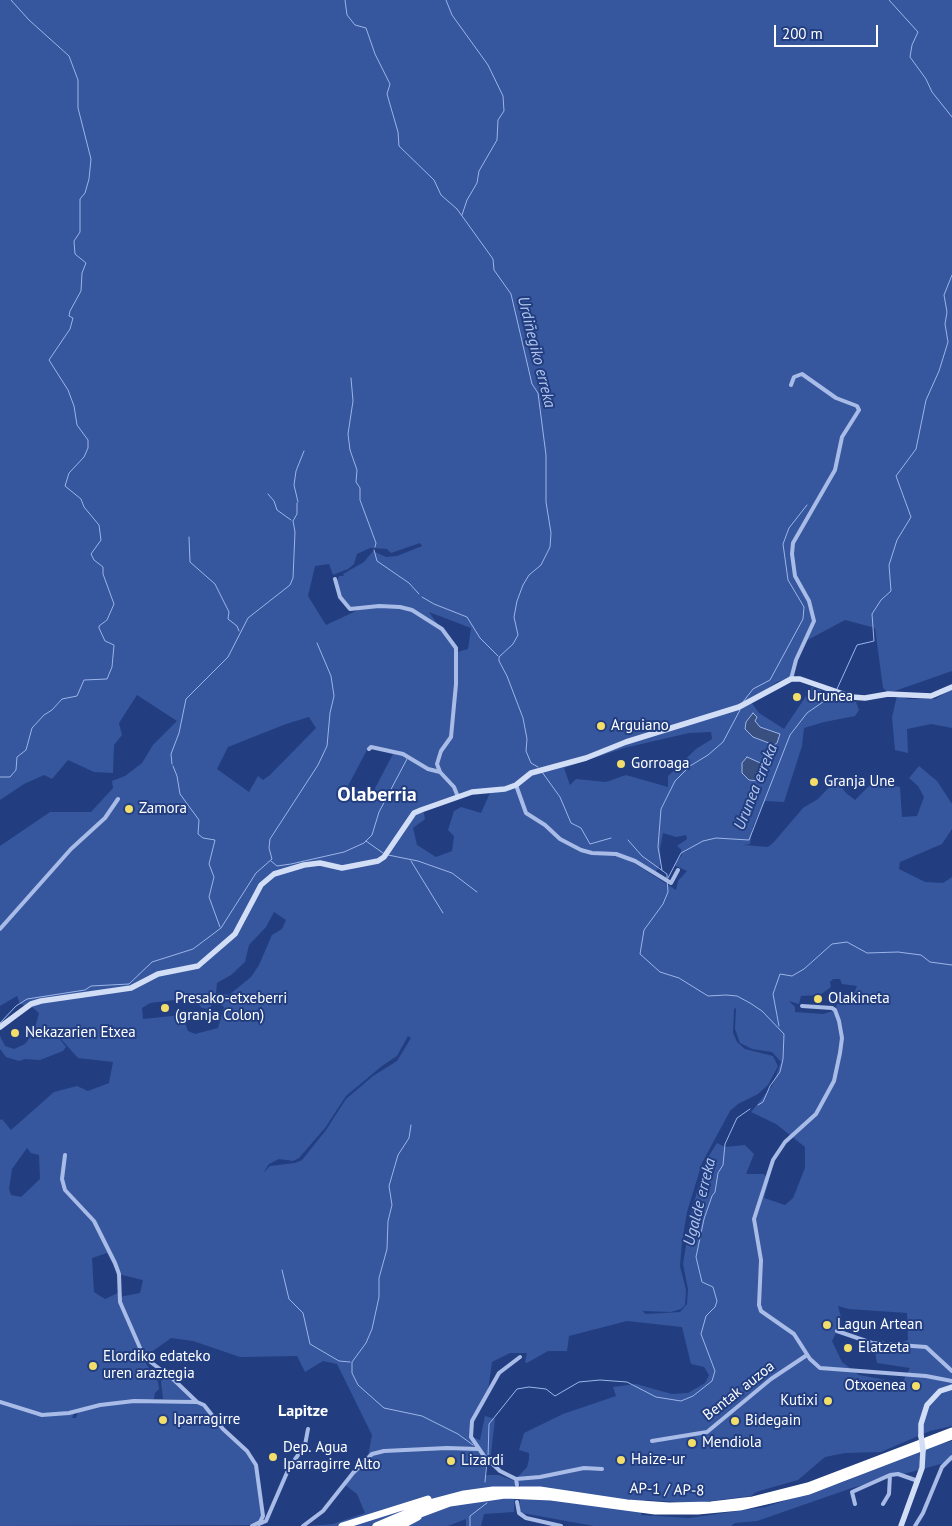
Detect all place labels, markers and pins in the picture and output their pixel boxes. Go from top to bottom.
place label: Urunea [807,688,853,706]
marker: Urunea [791,691,803,703]
place label: Arguiano [611,717,669,735]
marker: Arguiano [595,720,607,732]
place label: Gorroaga [631,755,689,773]
marker: Gorroaga [615,758,627,770]
place label: Granja Une [824,773,895,791]
marker: Granja Une [808,776,820,788]
place label: Zamora [139,800,187,818]
marker: Zamora [123,803,135,815]
place label: Presako-etxeberri (granja Colon) [175,990,287,1025]
place label: Olakineta [828,990,890,1008]
marker: Olakineta [812,993,824,1005]
marker: Presako-etxeberri (granja Colon) [159,1002,171,1014]
place label: Nekazarien Etxea [25,1024,136,1042]
marker: Nekazarien Etxea [9,1027,21,1039]
place label: Lagun Artean [837,1316,923,1334]
marker: Lagun Artean [821,1319,833,1331]
place label: Elatzeta [858,1339,910,1357]
marker: Elatzeta [842,1342,854,1354]
place label: Elordiko edateko uren araztegia [103,1348,210,1383]
marker: Elordiko edateko uren araztegia [87,1360,99,1372]
place label: Otxoenea [845,1377,906,1395]
marker: Otxoenea [910,1380,922,1392]
place label: Kutixi [780,1392,818,1410]
marker: Kutixi [822,1395,834,1407]
place label: Iparragirre [173,1411,240,1429]
place label: Bidegain [745,1412,801,1430]
marker: Iparragirre [157,1414,169,1426]
marker: Bidegain [729,1415,741,1427]
place label: Mendiola [702,1434,762,1452]
marker: Mendiola [686,1437,698,1449]
place label: Dep. Agua Iparragirre Alto [283,1439,381,1474]
marker: Dep. Agua Iparragirre Alto [267,1451,279,1463]
place label: Haize-ur [631,1451,685,1469]
place label: Lizardi [461,1452,504,1470]
marker: Haize-ur [615,1454,627,1466]
marker: Lizardi [445,1455,457,1467]

